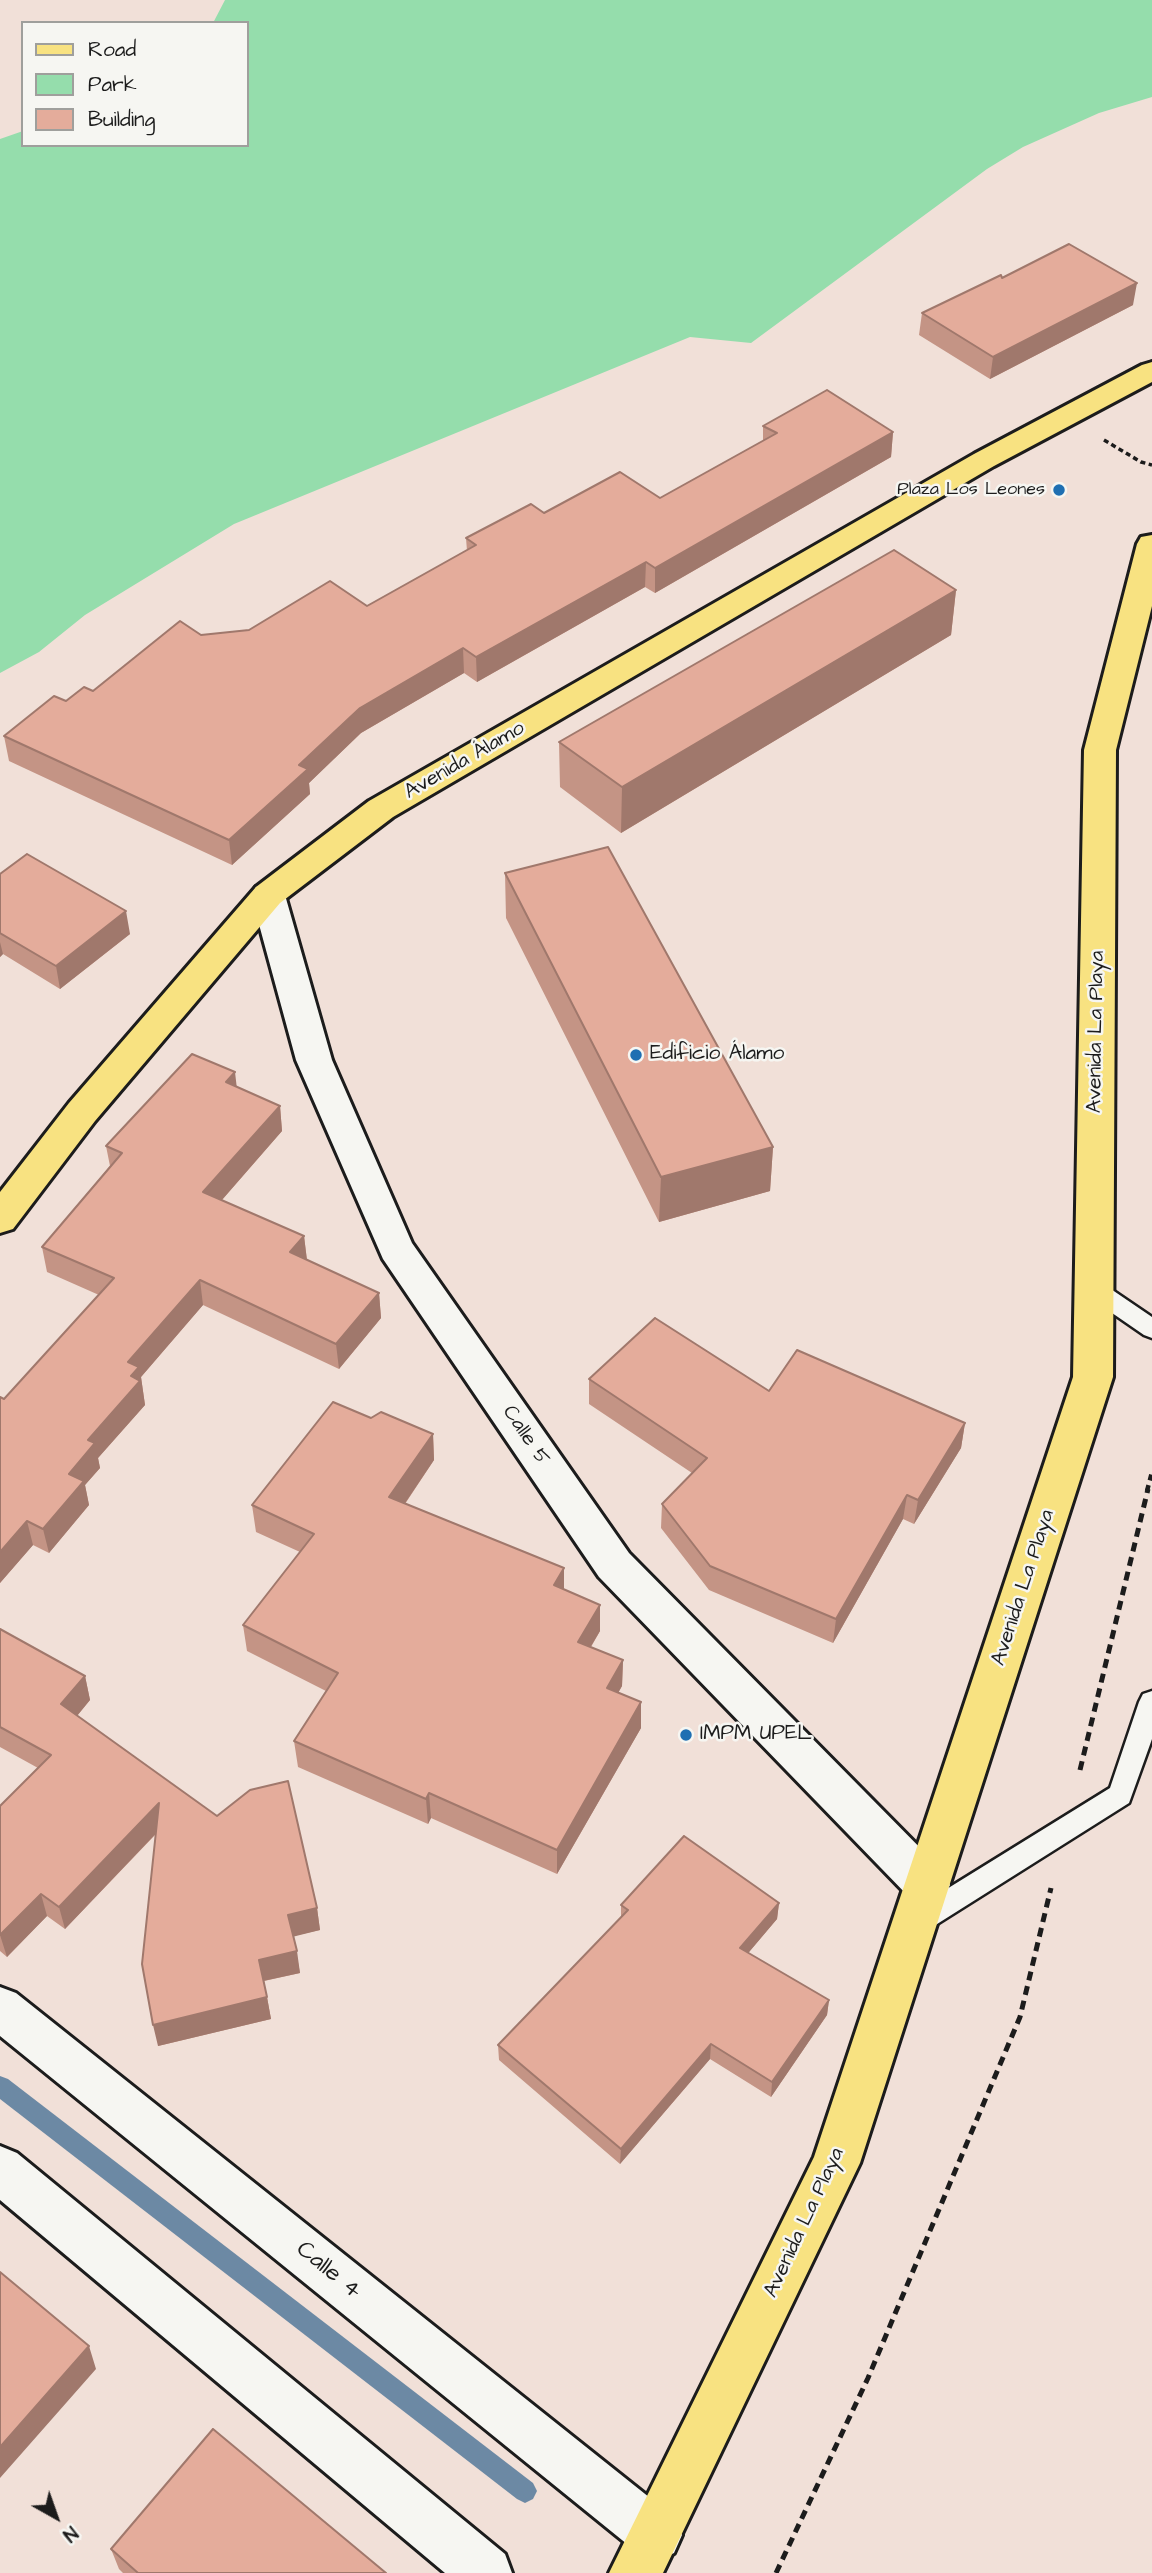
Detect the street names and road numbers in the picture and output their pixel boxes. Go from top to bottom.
street label: Avenida Álamo [400,716,530,806]
street label: Avenida La Playa [1083,951,1111,1113]
street label: Calle 5 [496,1401,554,1471]
street label: Avenida La Playa [987,1507,1061,1669]
street label: Avenida La Playa [759,2144,851,2302]
street label: Calle 4 [290,2236,366,2306]

